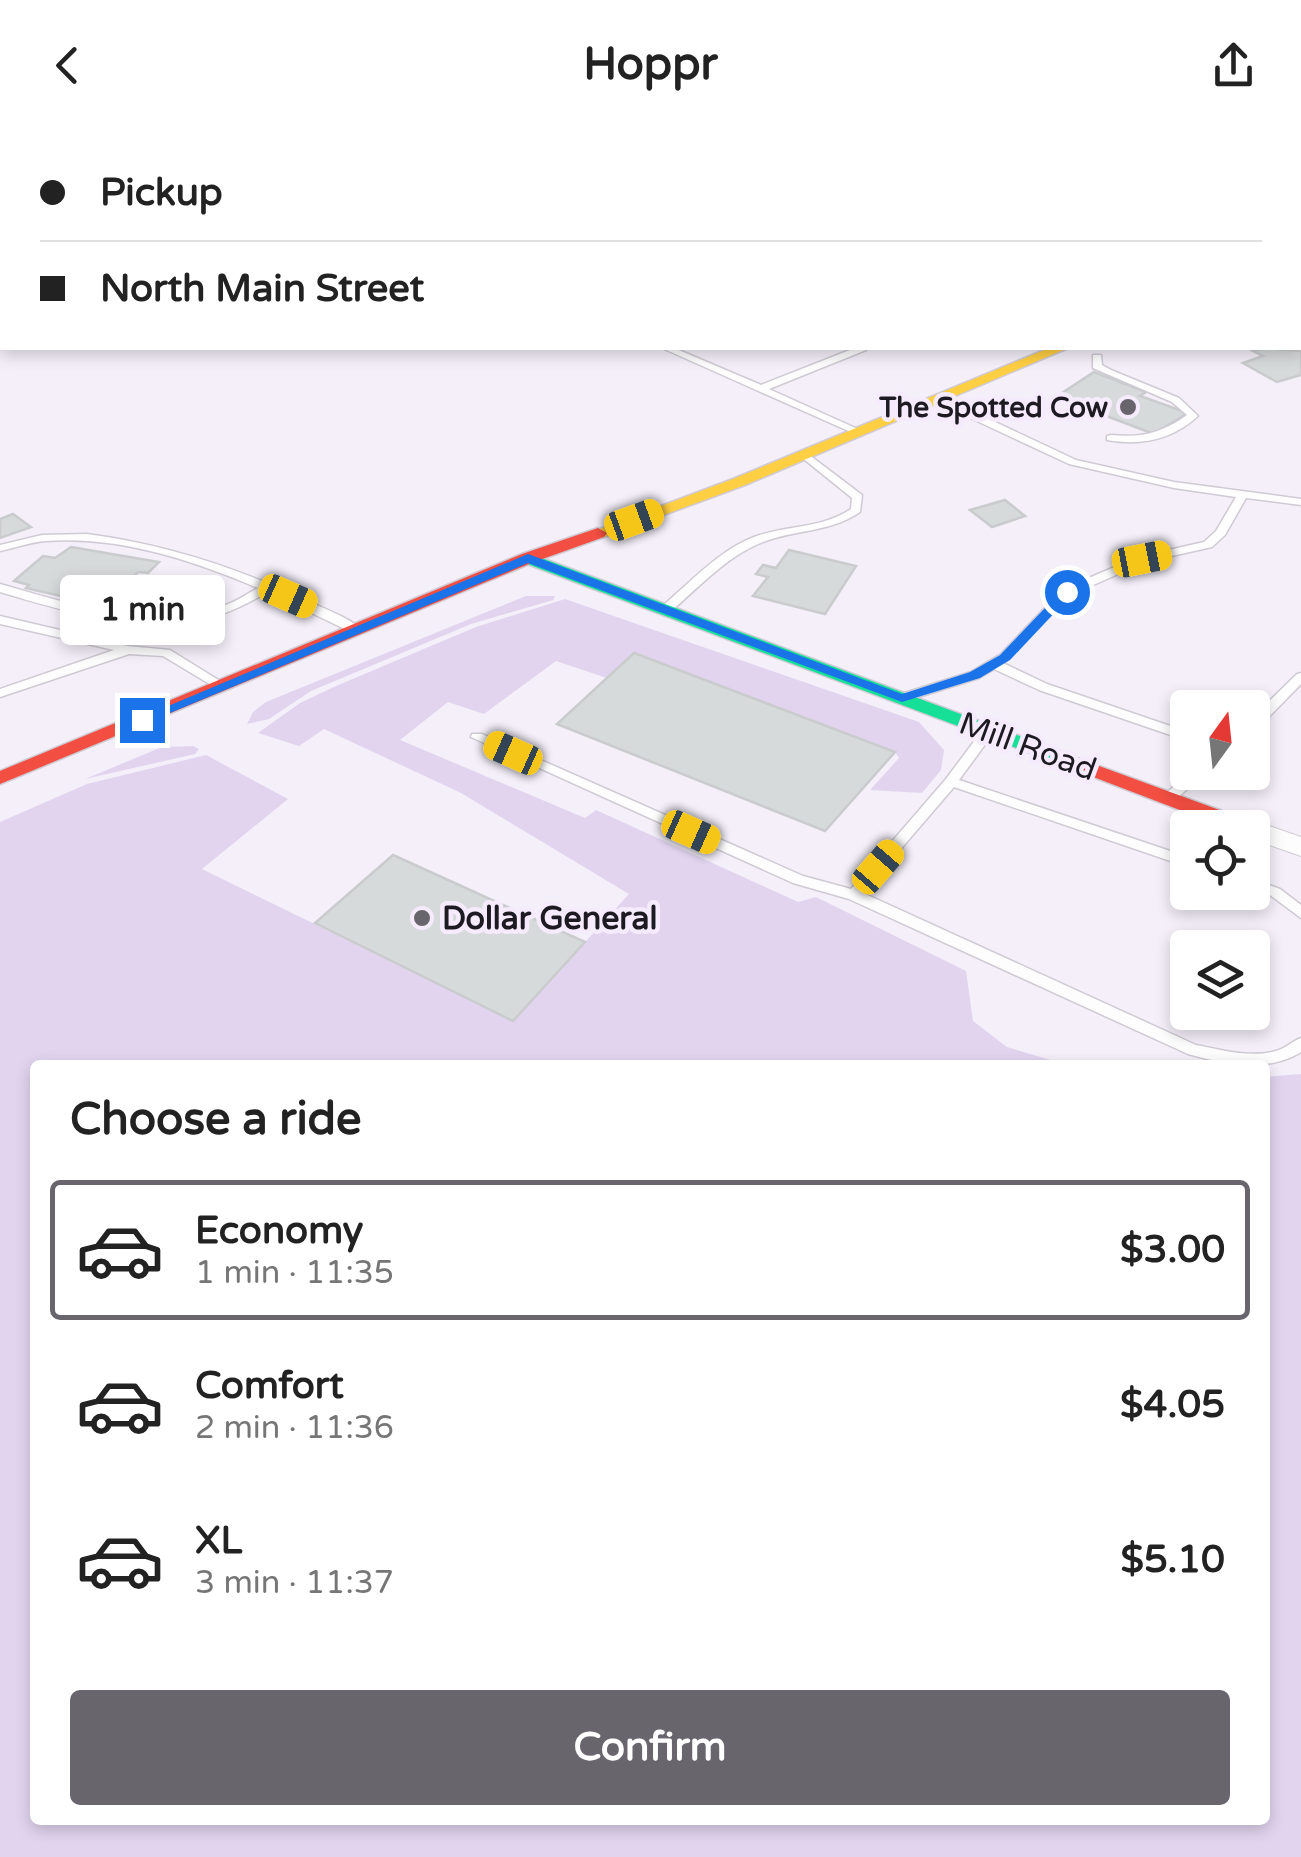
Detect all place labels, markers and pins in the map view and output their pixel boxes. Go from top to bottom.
place label: The Spotted Cow [878,391,1108,425]
marker: The Spotted Cow [1117,396,1139,418]
place label: Dollar General [442,900,658,938]
marker: Dollar General [411,907,433,929]

